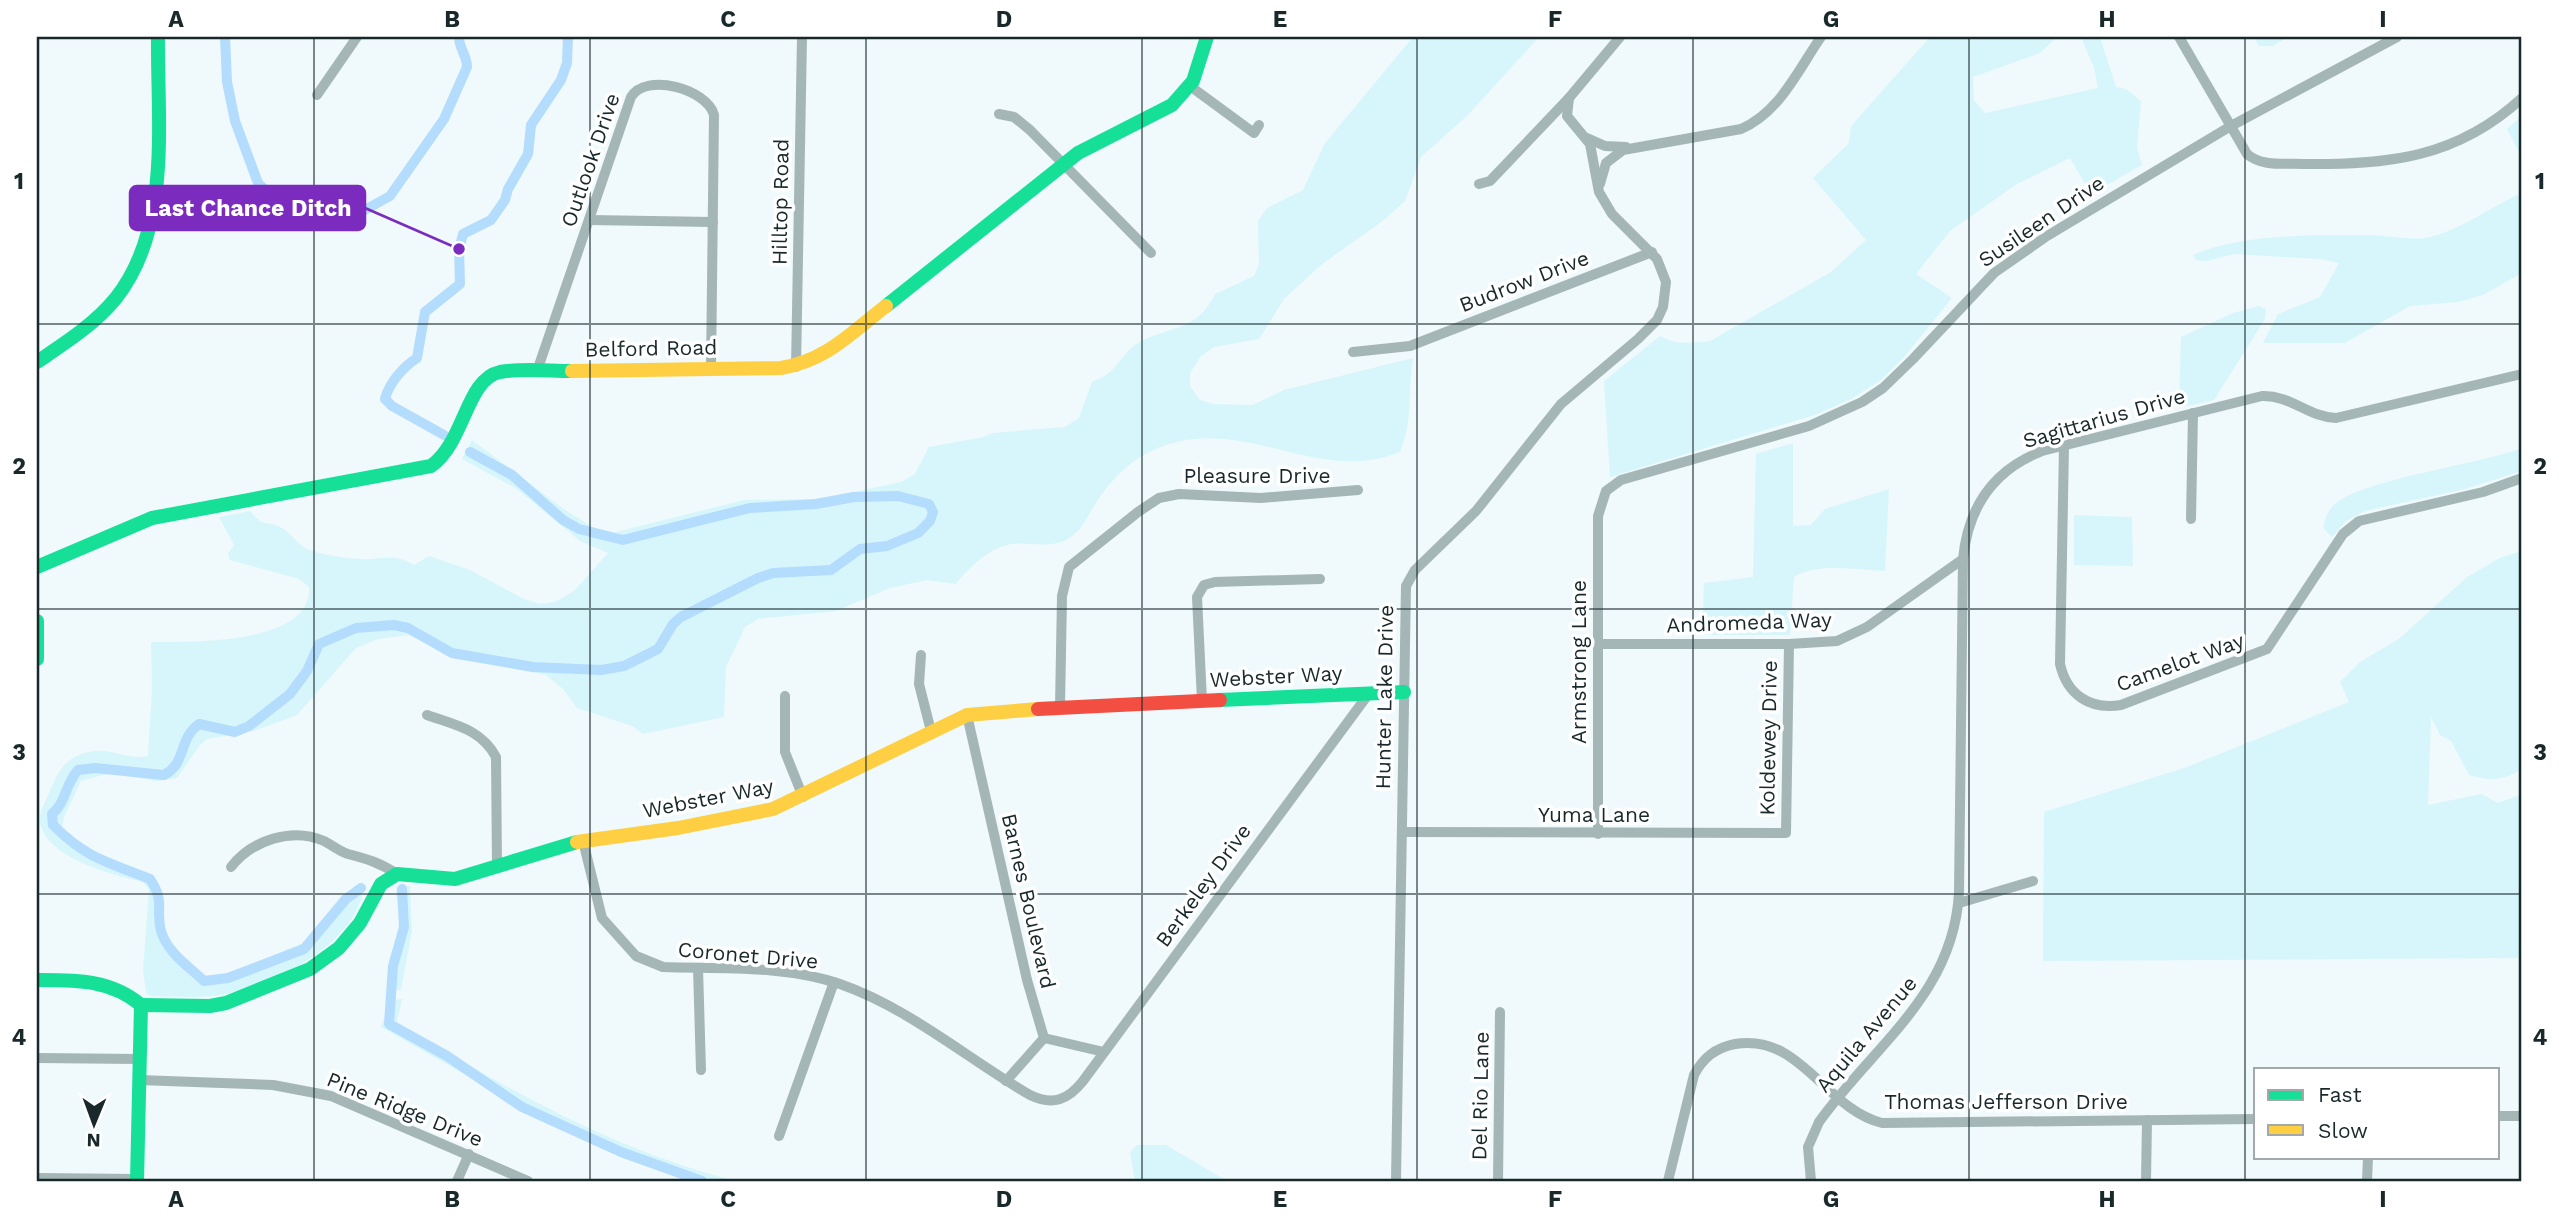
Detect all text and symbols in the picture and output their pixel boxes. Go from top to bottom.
text: A [168,6,184,33]
text: B [444,6,460,33]
text: C [720,6,736,33]
text: D [996,6,1012,33]
text: E [1273,6,1287,33]
text: F [1548,6,1562,33]
text: G [1823,6,1839,33]
text: H [2098,6,2116,33]
text: I [2379,6,2387,33]
street label: Outlook Drive [555,90,625,230]
street label: Hilltop Road [766,139,794,265]
text: 1 [14,168,24,195]
text: 1 [2535,168,2545,195]
street label: Susileen Drive [1973,170,2109,272]
callout: Last Chance Ditch [130,186,365,230]
text: Last Chance Ditch [145,195,352,222]
street label: Budrow Drive [1456,245,1592,317]
street label: Belford Road [584,334,718,362]
street label: Sagittarius Drive [2020,383,2188,453]
text: 2 [12,453,26,480]
text: 2 [2533,453,2547,480]
street label: Pleasure Drive [1184,463,1331,488]
street label: Armstrong Lane [1566,580,1591,744]
street label: Hunter Lake Drive [1370,604,1398,790]
street label: Andromeda Way [1666,607,1832,637]
street label: Camelot Way [2113,627,2247,697]
street label: Webster Way [1209,660,1343,692]
street label: Koldewey Drive [1754,660,1782,816]
text: 3 [12,739,26,766]
text: 3 [2533,739,2547,766]
street label: Webster Way [640,773,776,823]
street label: Yuma Lane [1538,802,1650,827]
street label: Barnes Boulevard [997,811,1061,991]
street label: Berkeley Drive [1150,819,1256,951]
street label: Coronet Drive [677,936,819,974]
street label: Aquila Avenue [1810,971,1922,1097]
text: 4 [12,1024,27,1051]
text: 4 [2533,1024,2548,1051]
street label: Del Rio Lane [1466,1031,1494,1161]
street label: Pine Ridge Drive [323,1066,487,1152]
legend [2254,1068,2500,1158]
text: Fast [2318,1082,2362,1107]
north arrow [60,1088,130,1158]
street label: Thomas Jefferson Drive [1884,1089,2128,1114]
text: Slow [2318,1118,2368,1143]
text: N [86,1129,101,1152]
text: A [168,1186,184,1213]
text: B [444,1186,460,1213]
text: C [720,1186,736,1213]
text: D [996,1186,1012,1213]
text: E [1273,1186,1287,1213]
text: F [1548,1186,1562,1213]
text: G [1823,1186,1839,1213]
text: H [2098,1186,2116,1213]
text: I [2379,1186,2387,1213]

